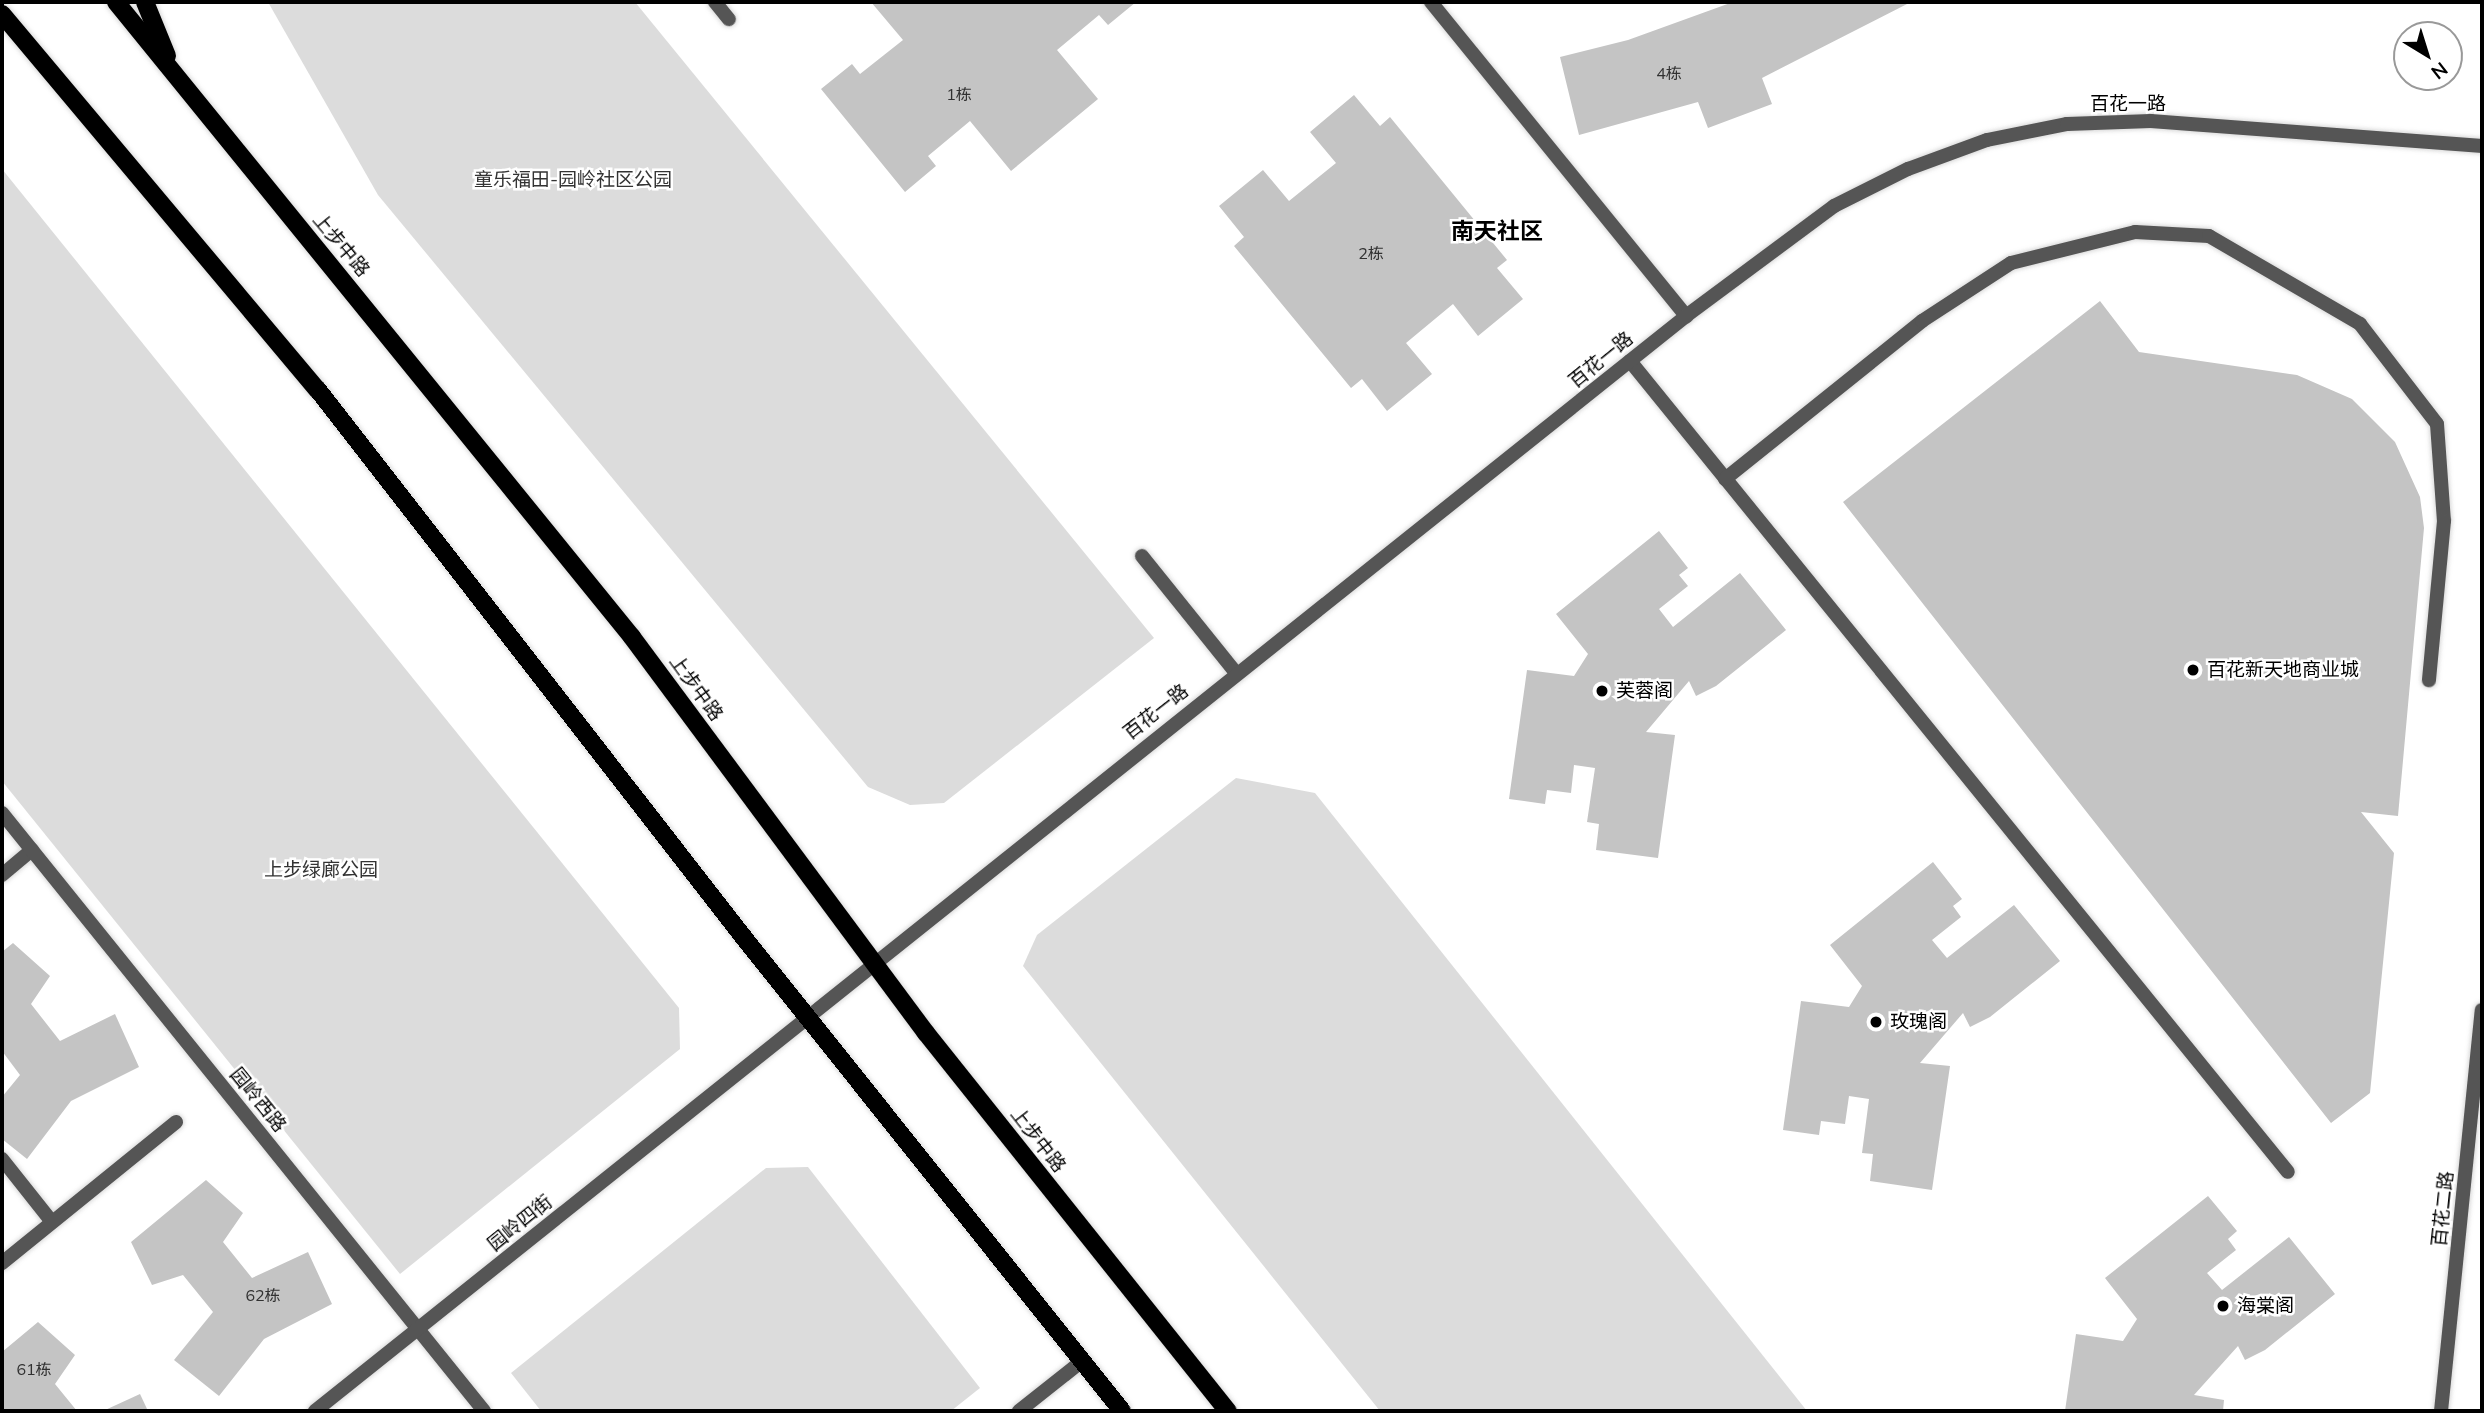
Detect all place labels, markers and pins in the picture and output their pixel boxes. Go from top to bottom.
place label: 百花新天地商业城 [2207,659,2359,681]
marker: 百花新天地商业城 [2185,662,2201,678]
place label: 芙蓉阁 [1616,680,1673,702]
marker: 芙蓉阁 [1594,683,1610,699]
place label: 玫瑰阁 [1890,1011,1947,1033]
marker: 玫瑰阁 [1868,1014,1884,1030]
place label: 海棠阁 [2237,1295,2294,1317]
marker: 海棠阁 [2215,1298,2231,1314]

